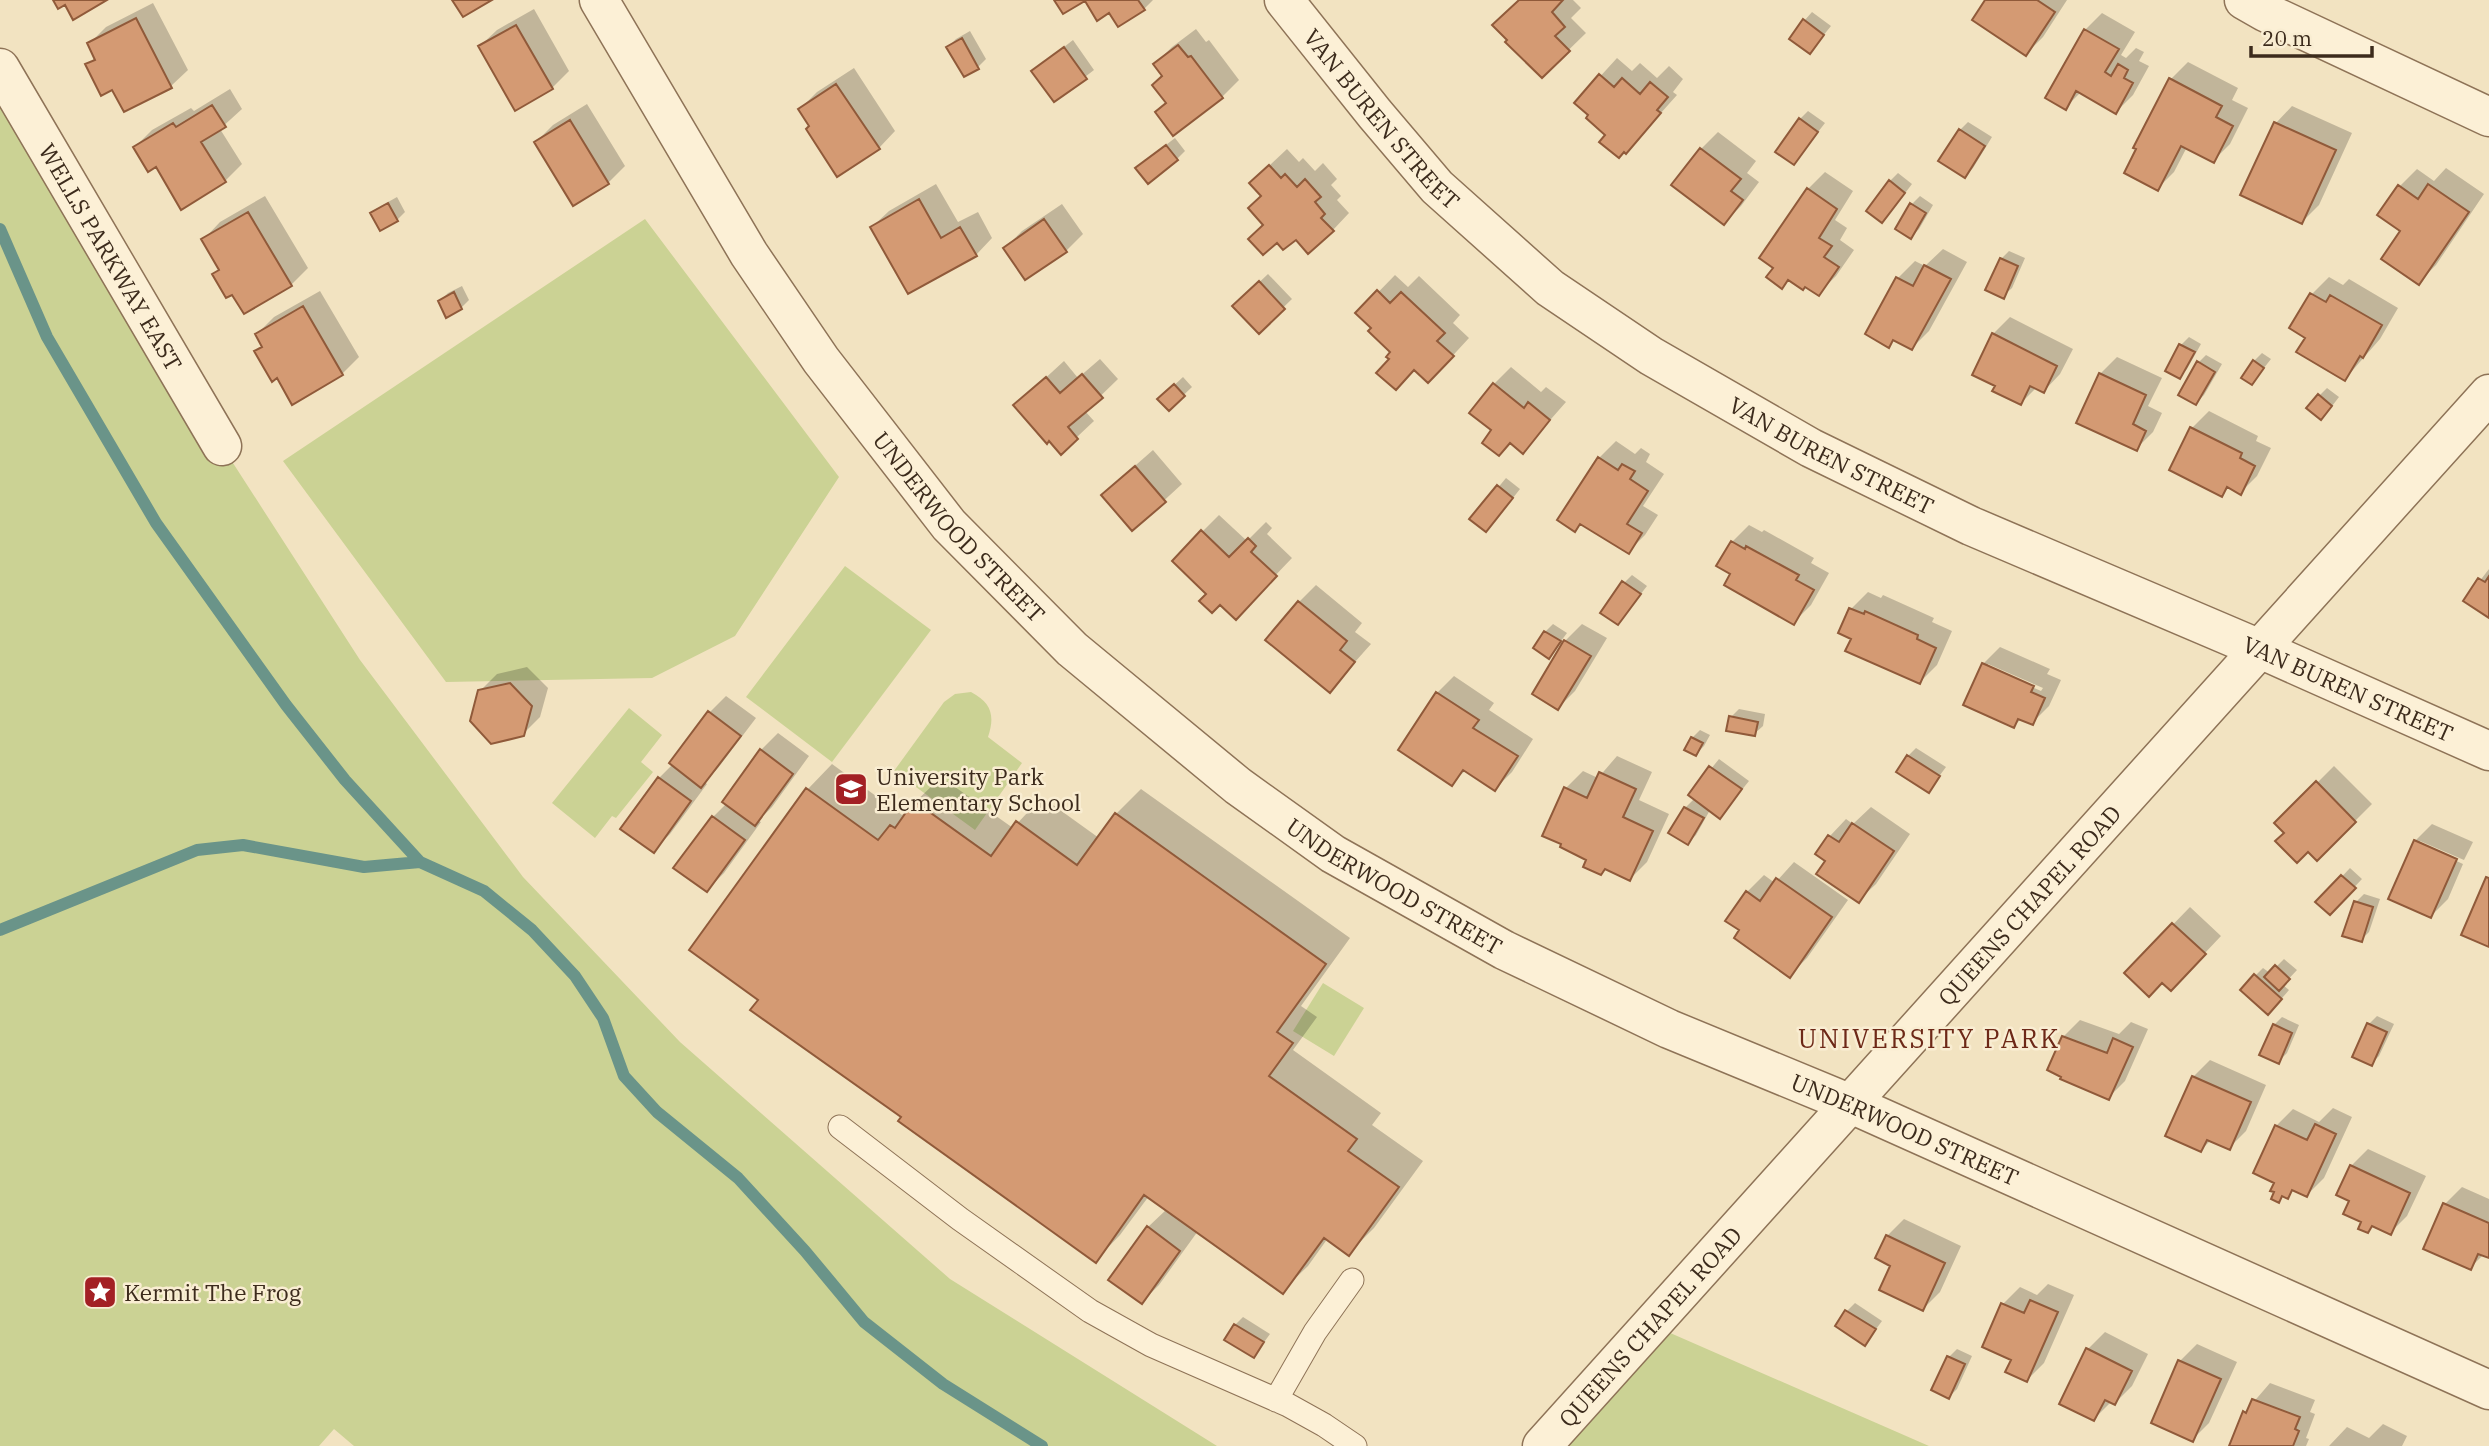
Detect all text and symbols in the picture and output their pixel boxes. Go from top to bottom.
scale bar [2251,14,2372,58]
street label: VAN BUREN STREET [1297,22,1466,215]
text: 20 m [2262,24,2312,52]
street label: WELLS PARKWAY EAST [32,138,189,376]
street label: VAN BUREN STREET [1724,389,1939,521]
street label: UNDERWOOD STREET [867,425,1052,628]
street label: VAN BUREN STREET [2238,628,2458,748]
place label: University Park Elementary School [876,761,1081,817]
school or university icon: University Park Elementary School [832,770,870,808]
street label: QUEENS CHAPEL ROAD [1931,798,2127,1012]
street label: UNDERWOOD STREET [1281,811,1508,961]
district label: UNIVERSITY PARK [1798,1021,2060,1055]
street label: UNDERWOOD STREET [1787,1066,2023,1192]
street label: QUEENS CHAPEL ROAD [1552,1220,1748,1433]
place icon: Kermit The Frog [81,1273,119,1311]
place label: Kermit The Frog [124,1277,302,1307]

